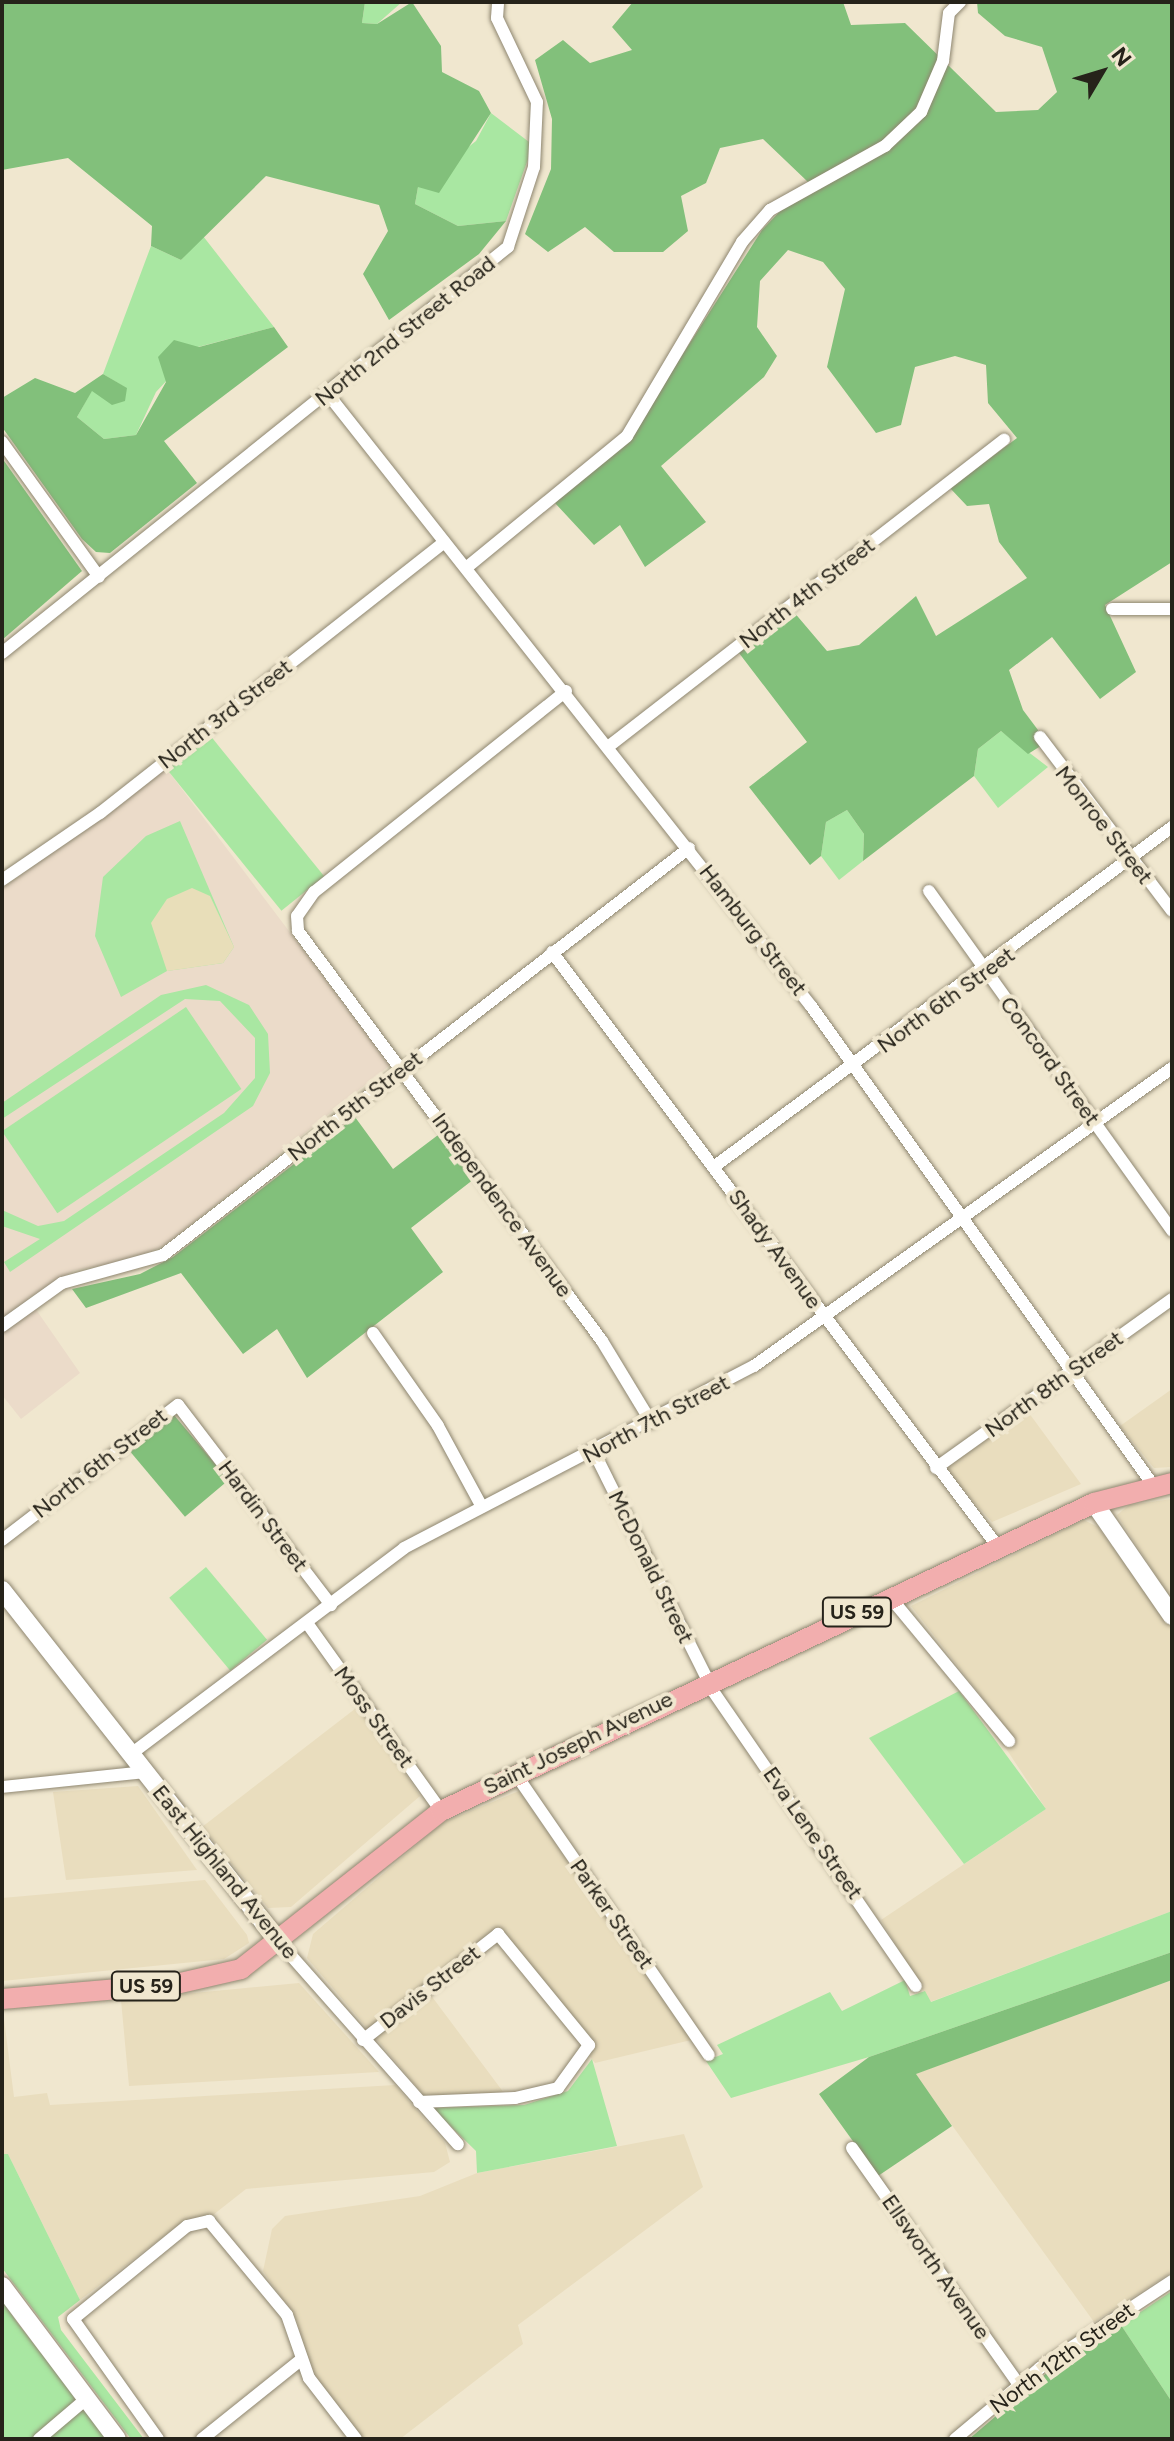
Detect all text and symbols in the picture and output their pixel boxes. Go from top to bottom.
north arrow [1062,32,1142,112]
text: N [1105,42,1137,72]
street label: North 2nd Street Road [310,250,500,412]
street label: North 4th Street [734,532,880,654]
street label: North 3rd Street [153,654,297,774]
street label: Monroe Street [1050,761,1158,889]
street label: Hamburg Street [694,859,812,1001]
street label: North 6th Street [872,941,1020,1059]
street label: Concord Street [994,991,1106,1131]
street label: North 5th Street [282,1045,428,1167]
street label: Independence Avenue [426,1108,578,1302]
street label: Shady Avenue [723,1184,827,1314]
street label: North 8th Street [980,1325,1128,1443]
street label: North 7th Street [578,1369,734,1469]
street label: North 6th Street [28,1402,172,1524]
street label: Hardin Street [213,1455,313,1577]
street label: McDonald Street [603,1486,699,1648]
road number: US 59 [821,1596,893,1628]
street label: Moss Street [328,1661,420,1773]
street label: Saint Joseph Avenue [479,1686,677,1800]
street label: Eva Lene Street [758,1762,868,1904]
street label: East Highland Avenue [147,1780,303,1964]
street label: Parker Street [564,1854,660,1974]
street label: Davis Street [375,1940,485,2034]
road number: US 59 [110,1970,182,2002]
street label: Ellsworth Avenue [876,2190,996,2344]
street label: North 12th Street [985,2297,1139,2419]

